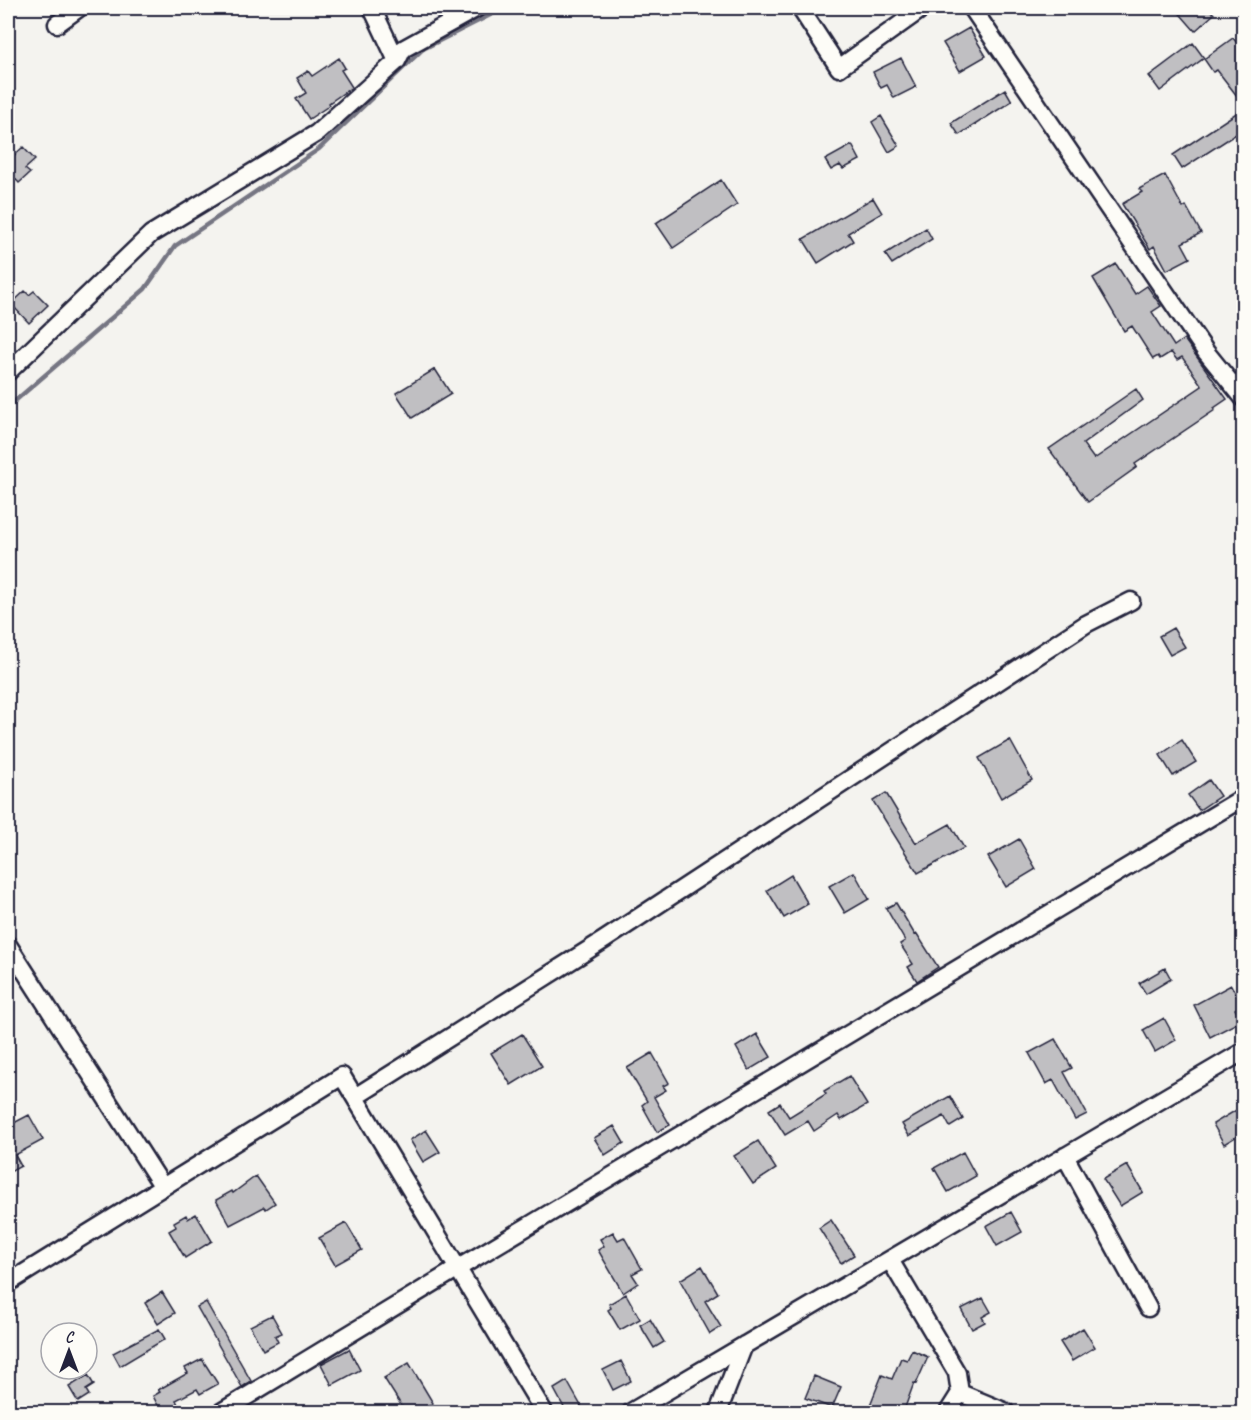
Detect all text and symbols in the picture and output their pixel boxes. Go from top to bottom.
north arrow [39,1321,99,1381]
text: С [65,1327,75,1347]

